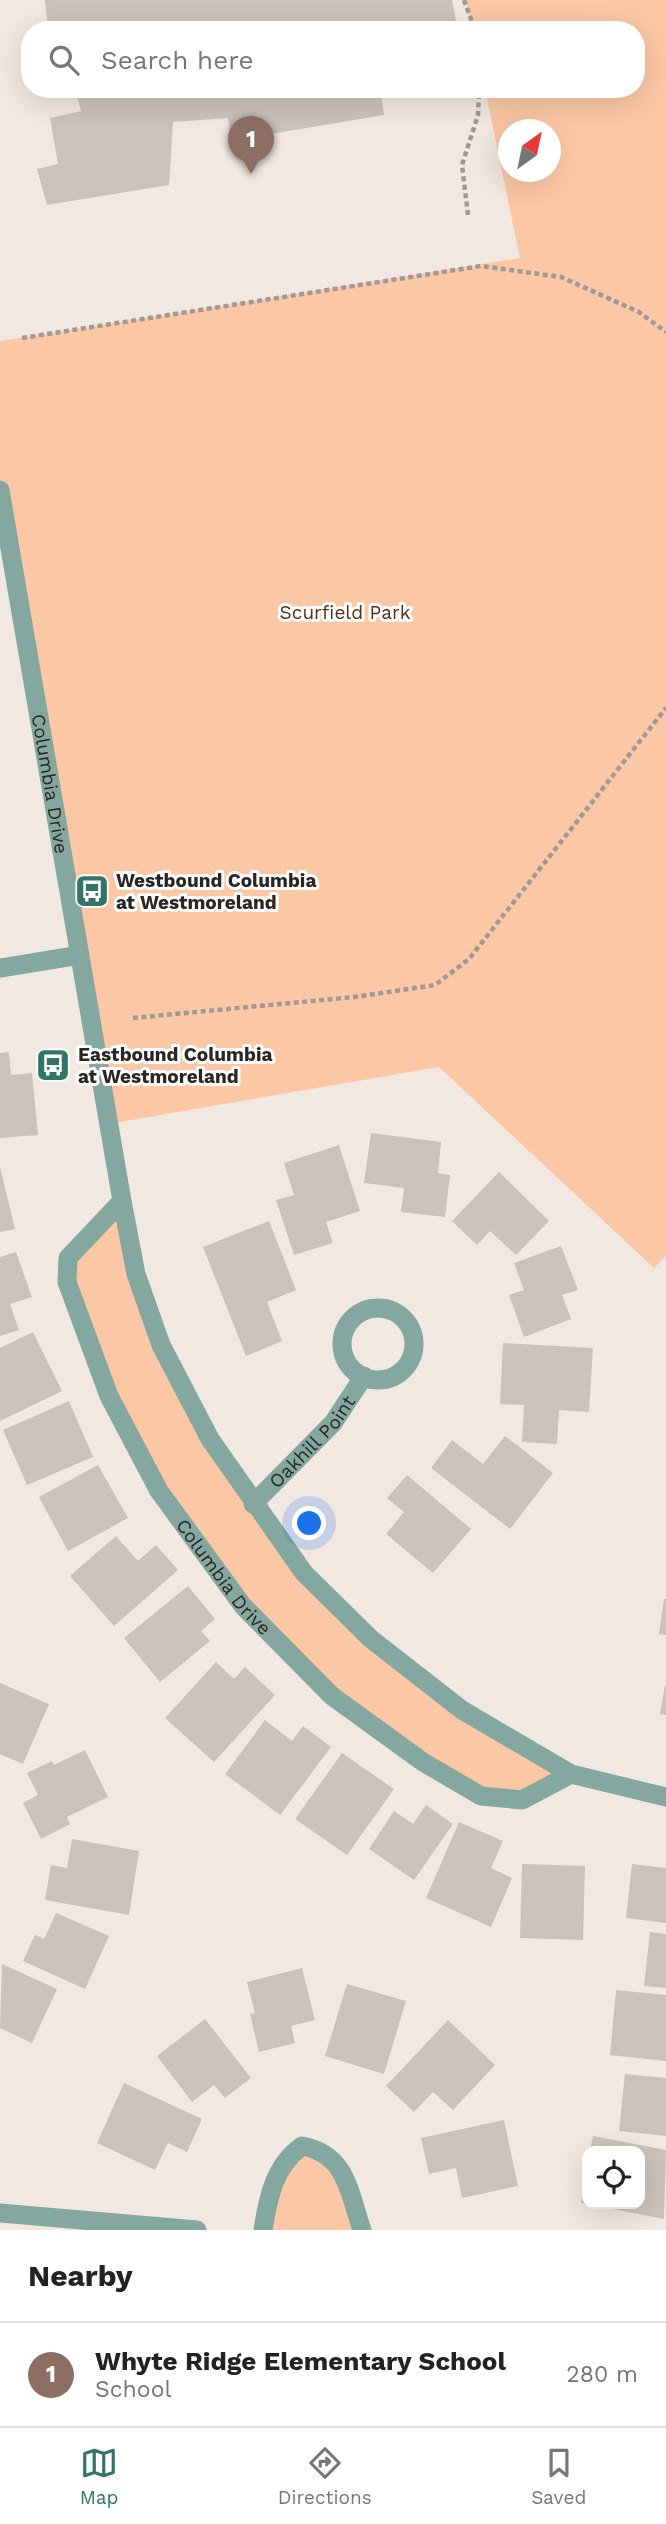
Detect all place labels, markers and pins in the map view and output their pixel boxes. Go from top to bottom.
pin: 1 [228,116,274,174]
place label: Westbound Columbia at Westmoreland [116,869,316,914]
bus stop icon: Westbound Columbia at Westmoreland [73,872,111,910]
place label: Eastbound Columbia at Westmoreland [78,1043,272,1088]
bus stop icon: Eastbound Columbia at Westmoreland [34,1046,72,1084]

